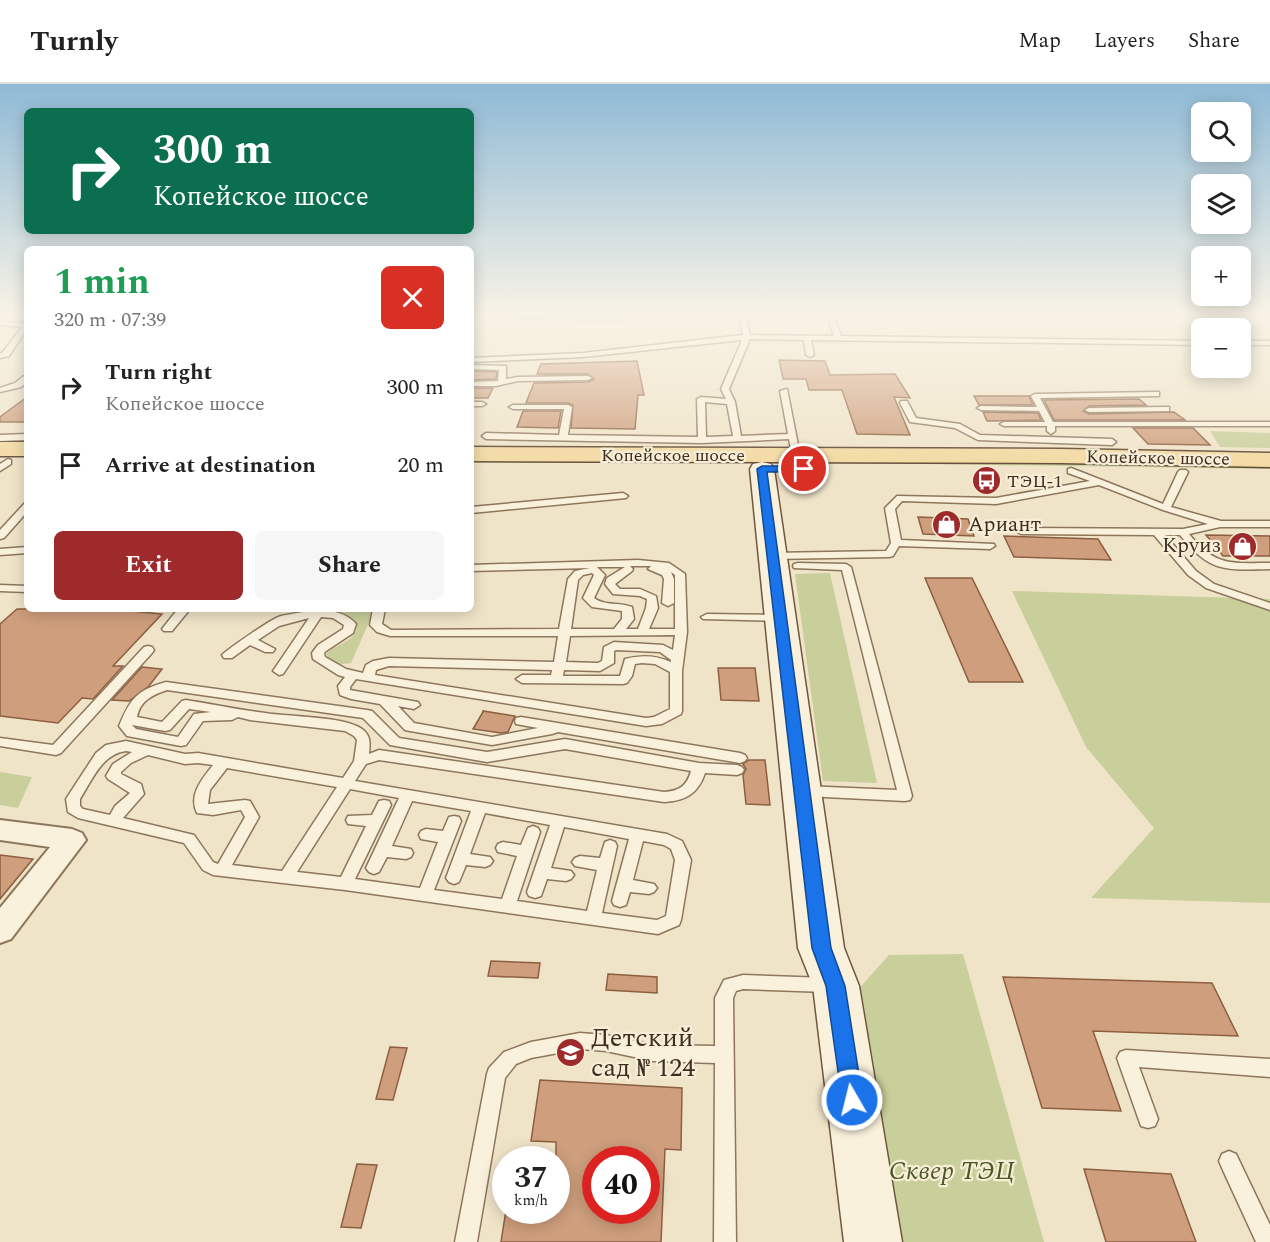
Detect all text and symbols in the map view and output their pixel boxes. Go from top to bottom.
text: Turnly [30,20,118,63]
text: Map [1019,25,1061,57]
text: Layers [1094,25,1155,57]
text: Share [1188,25,1240,57]
map controls [1191,102,1251,378]
button: search [1191,102,1251,162]
text: 300 m [153,119,272,182]
icon: right [54,132,132,210]
button: layers [1191,174,1251,234]
text: Копейское шоссе [153,176,369,218]
button: + [1191,246,1251,306]
text: 1 min [54,255,150,310]
button: close [381,266,444,329]
text: 320 m · 07:39 [54,305,166,335]
button: − [1191,318,1251,378]
text: Turn right [105,356,212,389]
icon: right [54,371,87,404]
text: 300 m [387,371,444,404]
text: Копейское шоссе [105,389,265,419]
street label: Копейское шоссе [601,442,745,469]
pin [778,443,829,494]
street label: Копейское шоссе [1086,443,1230,473]
icon: arrive [54,449,87,482]
text: Arrive at destination [105,449,316,482]
text: 20 m [398,449,444,482]
icon: arrive [787,452,820,485]
bus stop icon: ТЭЦ-1 [970,465,1002,497]
place label: ТЭЦ-1 [1007,468,1062,495]
shop icon: Ариант [931,509,963,541]
place label: Ариант [968,509,1041,541]
place label: Круиз [1162,530,1221,562]
shop icon: Круиз [1226,530,1258,562]
button: Exit [54,531,243,600]
button: Share [255,531,444,600]
place label: Детский сад № 124 [591,1018,695,1088]
school or university icon: Детский сад № 124 [554,1037,586,1069]
position arrow [820,1068,884,1132]
speed limit sign: 40 [582,1146,660,1224]
park label: Сквер ТЭЦ [889,1151,1015,1191]
text: 37 [514,1155,548,1201]
text: km/h [514,1189,548,1212]

